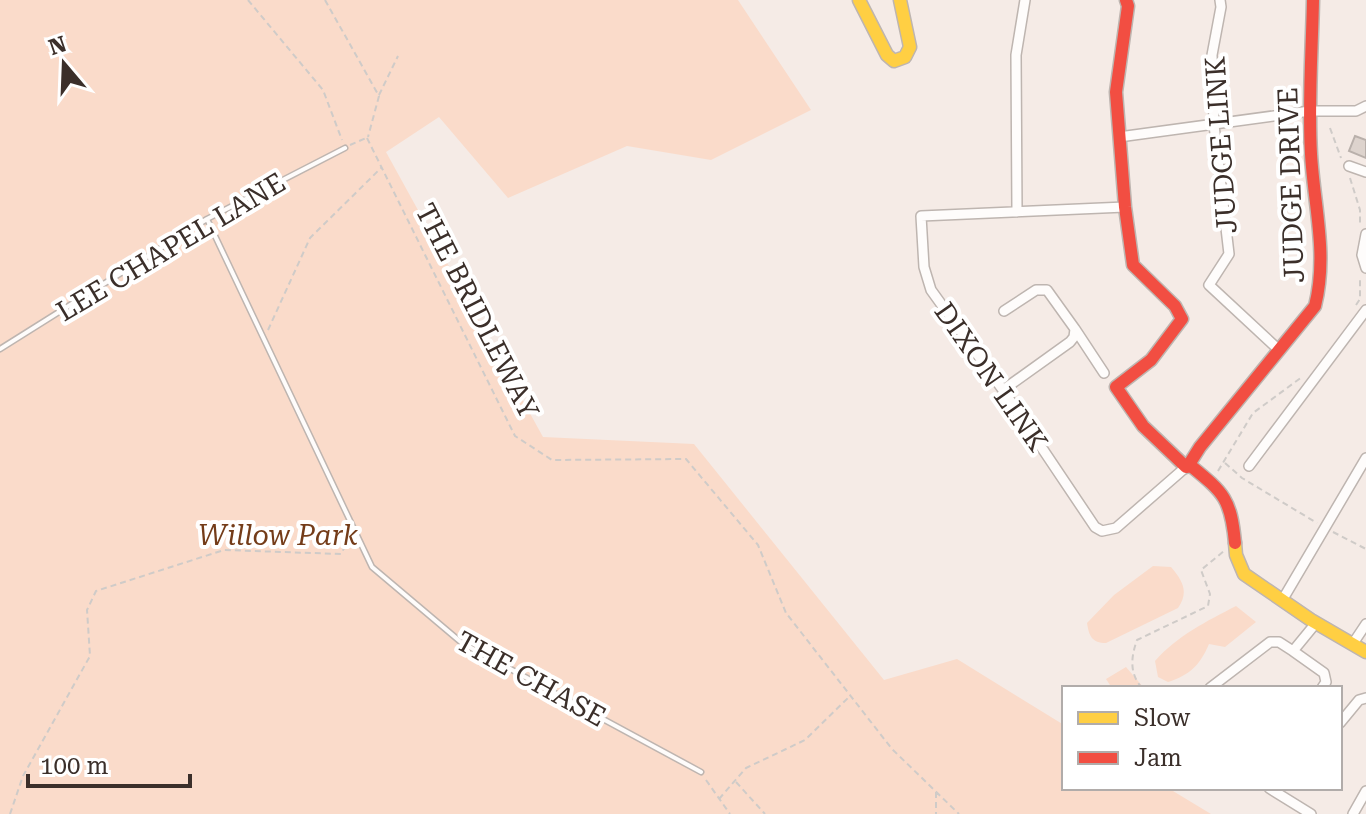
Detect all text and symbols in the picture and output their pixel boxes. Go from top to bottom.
north arrow [24,24,104,104]
text: N [46,31,70,60]
street label: JUDGE LINK [1198,55,1244,235]
street label: JUDGE DRIVE [1271,87,1311,283]
street label: LEE CHAPEL LANE [51,166,291,328]
street label: THE BRIDLEWAY [408,198,546,424]
street label: DIXON LINK [928,296,1054,458]
park label: Willow Park [198,519,359,552]
street label: THE CHASE [450,624,612,734]
legend [1062,686,1342,790]
text: Slow [1134,704,1191,732]
scale bar [28,738,190,788]
text: Jam [1134,744,1182,772]
text: 100 m [40,752,108,780]

